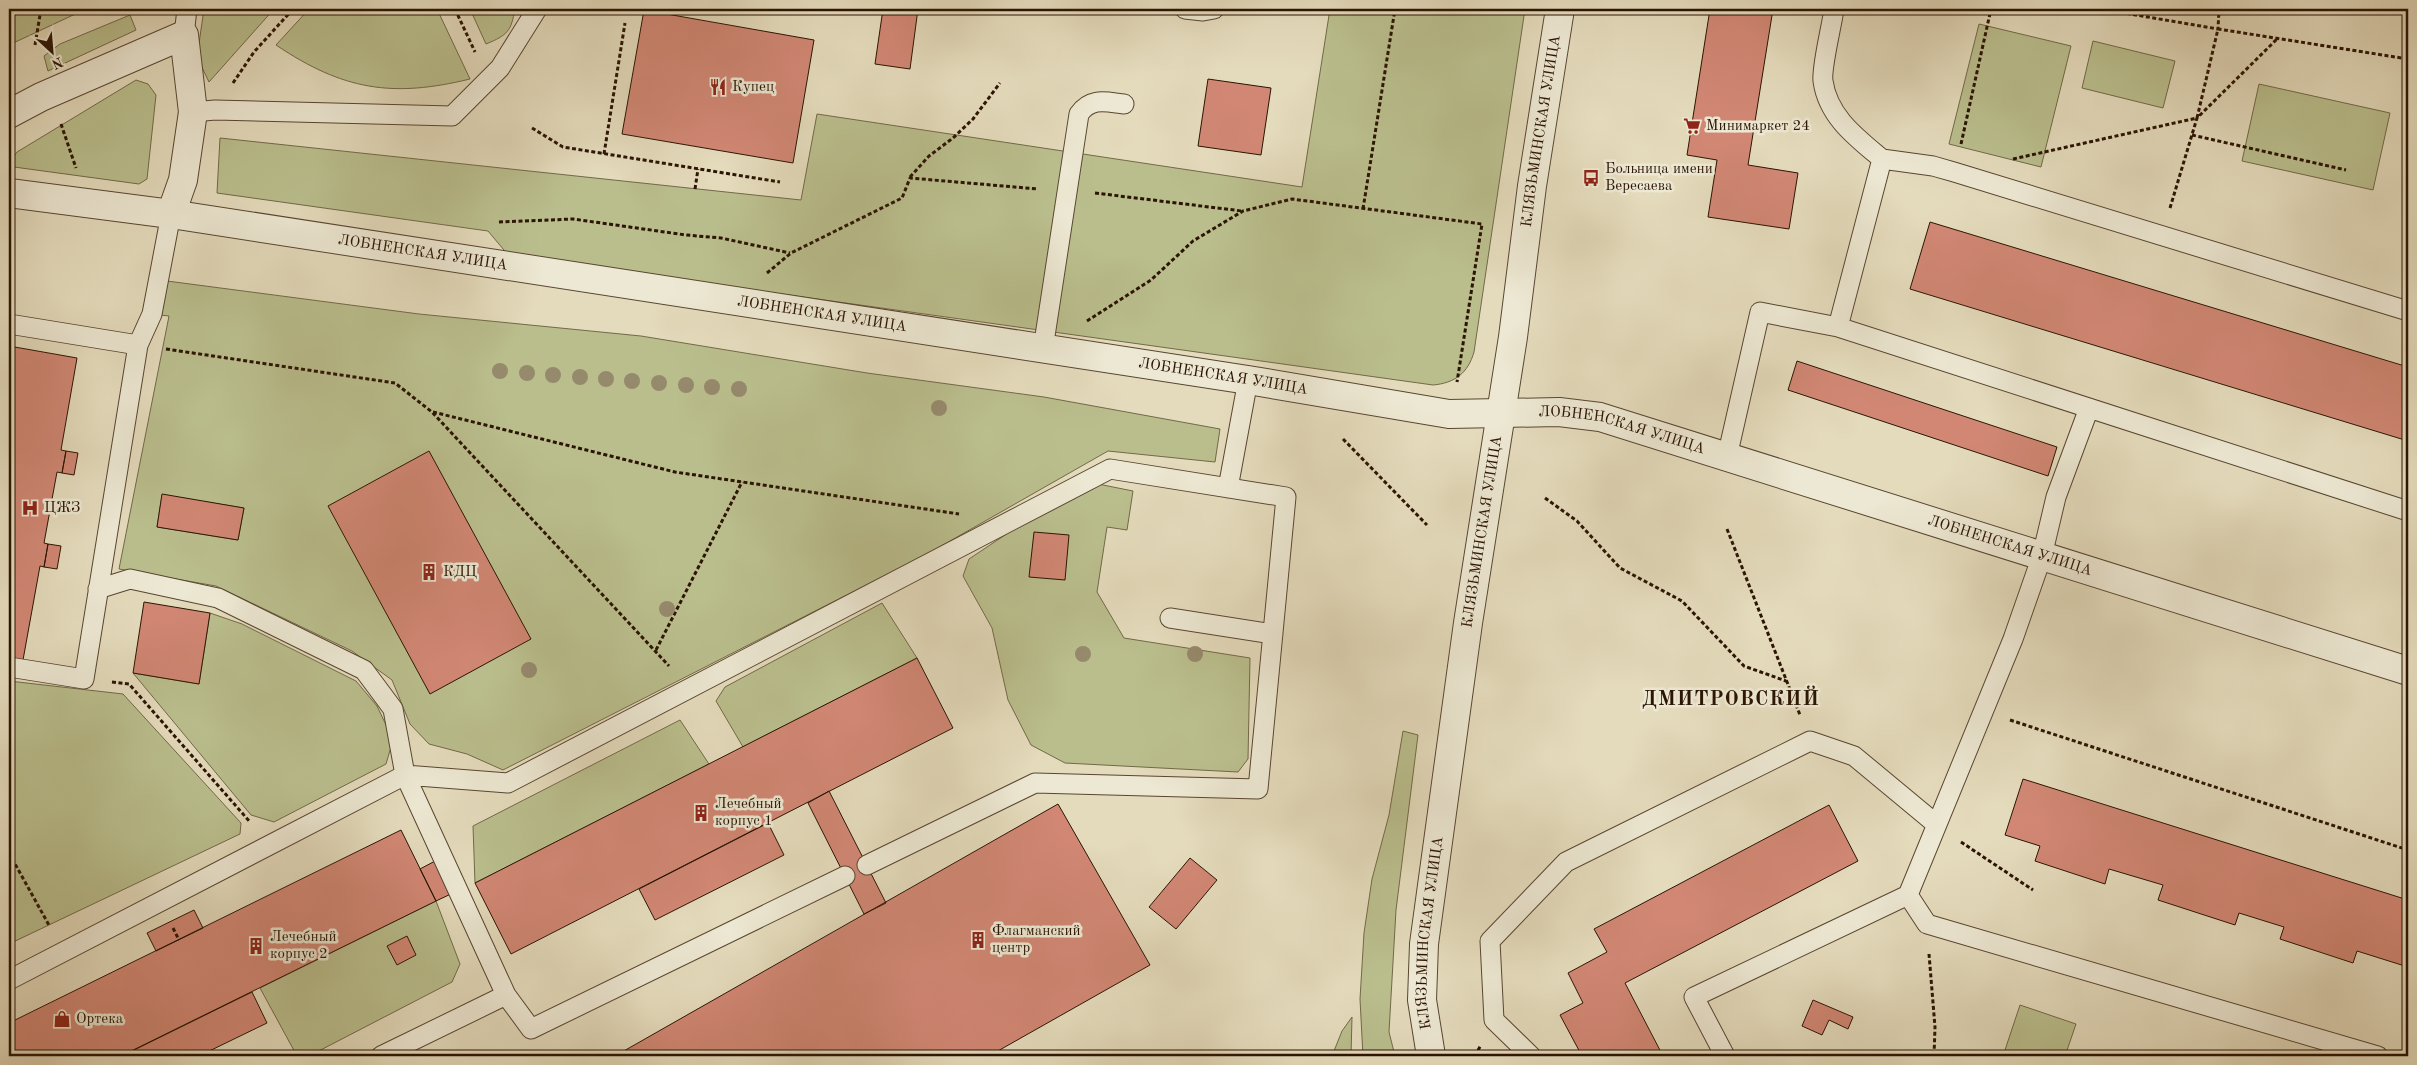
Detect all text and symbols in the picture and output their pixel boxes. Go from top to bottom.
north arrow [28,28,78,78]
street label: КЛЯЗЬМИНСКАЯ УЛИЦА [1519,33,1563,228]
text: N [49,54,65,72]
restaurant icon: Купец [708,77,728,97]
place label: Купец [732,80,775,95]
supermarket icon: Минимаркет 24 [1682,116,1702,136]
place label: Минимаркет 24 [1706,119,1810,134]
place label: Больница имени Вересаева [1605,162,1713,194]
bus stop icon: Больница имени Вересаева [1581,168,1601,188]
street label: ЛОБНЕНСКАЯ УЛИЦА [337,232,509,273]
street label: ЛОБНЕНСКАЯ УЛИЦА [736,294,908,335]
street label: ЛОБНЕНСКАЯ УЛИЦА [1137,356,1310,398]
street label: ЛОБНЕНСКАЯ УЛИЦА [1538,404,1707,457]
street label: КЛЯЗЬМИНСКАЯ УЛИЦА [1460,434,1505,629]
hospital icon: ЦЖЗ [20,498,40,518]
place label: ЦЖЗ [44,501,80,516]
street label: ЛОБНЕНСКАЯ УЛИЦА [1926,513,2094,579]
building icon: КДЦ [419,562,439,582]
place label: КДЦ [443,565,477,580]
district label: ДМИТРОВСКИЙ [1642,685,1820,710]
place label: Лечебный корпус 1 [715,797,782,829]
building icon: Лечебный корпус 1 [691,803,711,823]
street label: КЛЯЗЬМИНСКАЯ УЛИЦА [1414,835,1446,1031]
place label: Флагманский центр [992,924,1081,956]
place label: Лечебный корпус 2 [270,930,337,962]
building icon: Флагманский центр [968,930,988,950]
building icon: Лечебный корпус 2 [246,936,266,956]
shop icon: Ортека [52,1009,72,1029]
place label: Ортека [76,1012,124,1027]

